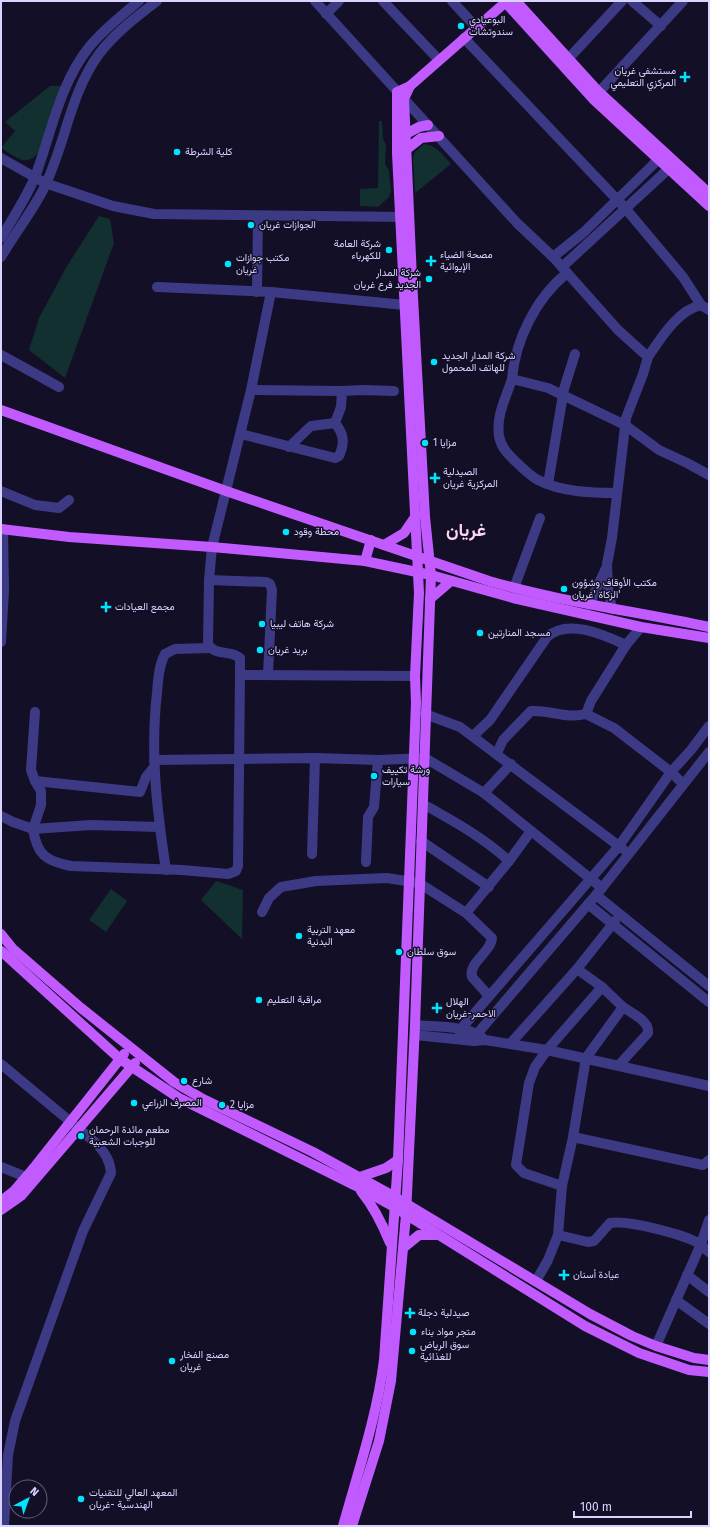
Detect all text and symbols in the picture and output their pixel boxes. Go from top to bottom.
place label: البوعيادي سندوتشات [469,14,513,38]
marker: البوعيادي سندوتشات [456,21,466,31]
place label: مستشفى غريان المركزي التعليمي [610,65,676,91]
marker: مستشفى غريان المركزي التعليمي [679,71,691,83]
place label: كلية الشرطة [185,146,233,158]
marker: كلية الشرطة [172,147,182,157]
place label: الجوازات غريان [259,219,316,231]
marker: الجوازات غريان [246,220,256,230]
place label: شركة العامة للكهرباء [334,238,381,262]
marker: شركة العامة للكهرباء [384,245,394,255]
place label: مصحة الضياء الإيوائية [440,249,493,273]
place label: مكتب جوازات غريان [236,252,289,276]
marker: مصحة الضياء الإيوائية [425,255,437,267]
marker: مكتب جوازات غريان [223,259,233,269]
place label: شركة المدار الجديد فرع غريان [354,267,421,291]
marker: شركة المدار الجديد فرع غريان [424,274,434,284]
place label: شركة المدار الجديد للهاتف المحمول [442,350,516,374]
marker: شركة المدار الجديد للهاتف المحمول [429,357,439,367]
place label: مزايا 1 [433,437,457,449]
marker: مزايا 1 [420,438,430,448]
place label: الصيدلية المركزية غريان [443,466,498,490]
marker: الصيدلية المركزية غريان [430,473,440,483]
district label: غريان [446,519,486,541]
place label: محطة وقود [294,526,339,538]
marker: محطة وقود [281,527,291,537]
place label: مكتب الأوقاف وشؤون الزكاة 'غريان' [572,577,657,601]
marker: مكتب الأوقاف وشؤون الزكاة 'غريان' [559,584,569,594]
marker: مجمع العيادات [100,601,112,613]
place label: مجمع العيادات [115,601,175,613]
place label: شركة هاتف ليبيا [270,618,334,630]
marker: شركة هاتف ليبيا [257,619,267,629]
place label: مسجد المنارتين [488,627,550,639]
marker: مسجد المنارتين [475,628,485,638]
place label: بريد غريان [268,644,308,656]
marker: بريد غريان [255,645,265,655]
place label: ورشة تكييف سيارات [382,764,430,788]
marker: ورشة تكييف سيارات [369,771,379,781]
place label: معهد التربية البدنية [307,924,355,948]
marker: معهد التربية البدنية [294,931,304,941]
place label: سوق سلطان [407,946,456,958]
marker: سوق سلطان [394,947,404,957]
place label: مراقبة التعليم [267,994,321,1006]
marker: مراقبة التعليم [254,995,264,1005]
place label: الهلال الاحمر-غريان [446,996,496,1020]
marker: الهلال الاحمر-غريان [431,1002,443,1014]
place label: شارع [192,1075,212,1087]
marker: شارع [179,1076,189,1086]
place label: المصرف الزراعي [142,1097,202,1111]
marker: المصرف الزراعي [129,1098,139,1108]
place label: مزايا 2 [230,1099,254,1111]
marker: مزايا 2 [217,1100,227,1110]
place label: مطعم مائدة الرحمان للوجبات الشعبية [89,1124,170,1148]
marker: مطعم مائدة الرحمان للوجبات الشعبية [76,1131,86,1141]
marker: عيادة أسنان [558,1269,570,1281]
place label: عيادة أسنان [573,1269,620,1281]
place label: صيدلية دجلة [418,1307,470,1319]
marker: صيدلية دجلة [405,1308,415,1318]
place label: متجر مواد بناء [421,1326,476,1338]
marker: متجر مواد بناء [408,1327,418,1337]
place label: سوق الرياض للغذائية [420,1339,469,1363]
marker: سوق الرياض للغذائية [407,1346,417,1356]
place label: مصنع الفخار غريان [179,1349,229,1373]
marker: مصنع الفخار غريان [167,1356,177,1366]
north arrow [8,1479,48,1519]
text: N [27,1485,41,1499]
place label: المعهد العالي للتقنيات الهندسية -غريان [89,1487,177,1511]
scale bar [574,1493,691,1519]
marker: المعهد العالي للتقنيات الهندسية -غريان [76,1494,86,1504]
text: 100 m [580,1500,612,1514]

